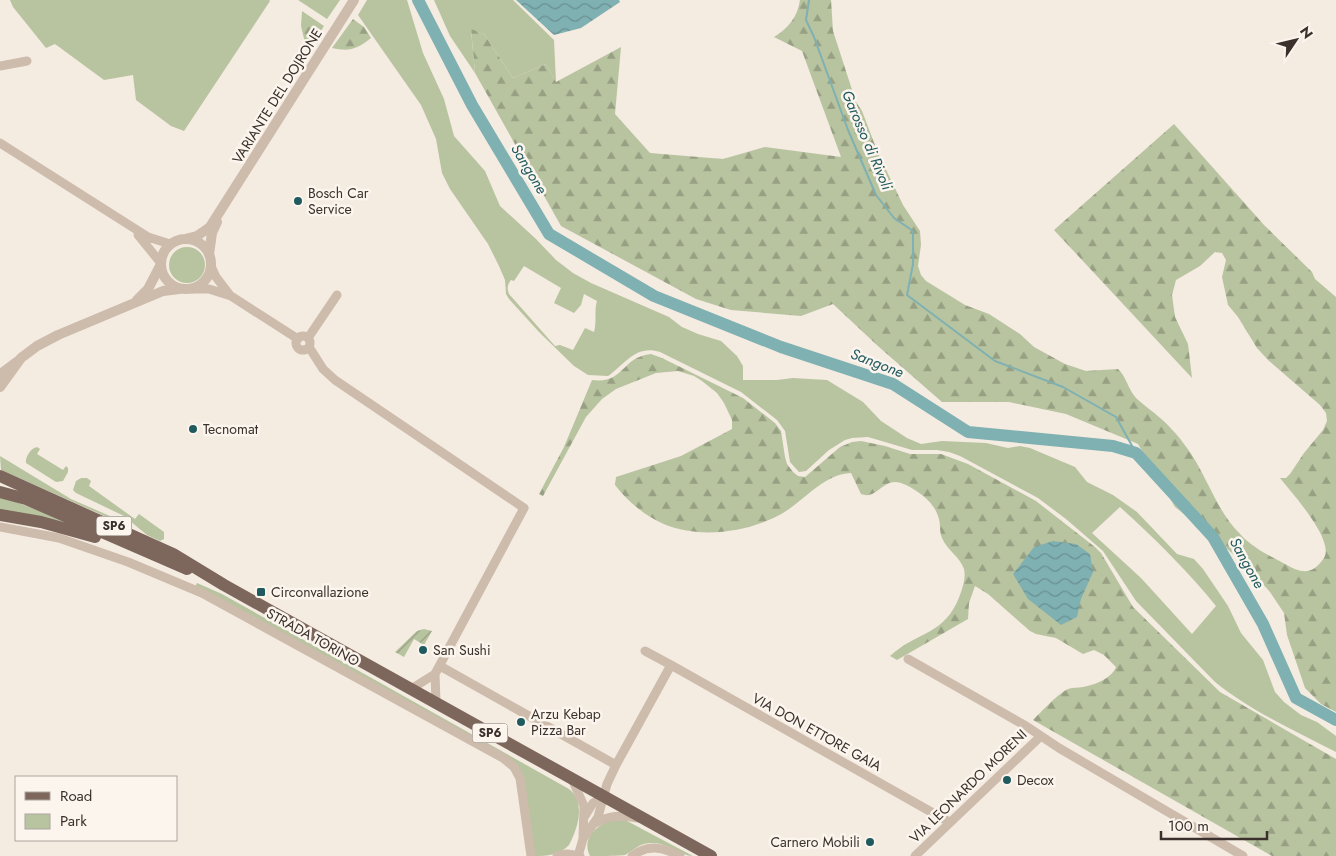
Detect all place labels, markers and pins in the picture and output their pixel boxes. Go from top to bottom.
place label: Bosch Car Service [308,183,369,219]
marker: Bosch Car Service [292,195,304,207]
place label: Tecnomat [203,419,259,439]
marker: Tecnomat [187,423,199,435]
place label: Circonvallazione [271,582,369,602]
marker: Circonvallazione [255,586,267,598]
place label: San Sushi [433,640,491,660]
marker: San Sushi [417,644,429,656]
place label: Arzu Kebap Pizza Bar [531,704,601,740]
marker: Arzu Kebap Pizza Bar [515,716,527,728]
place label: Decox [1017,770,1054,790]
marker: Decox [1001,774,1013,786]
place label: Carnero Mobili [770,832,860,852]
marker: Carnero Mobili [864,836,876,848]

